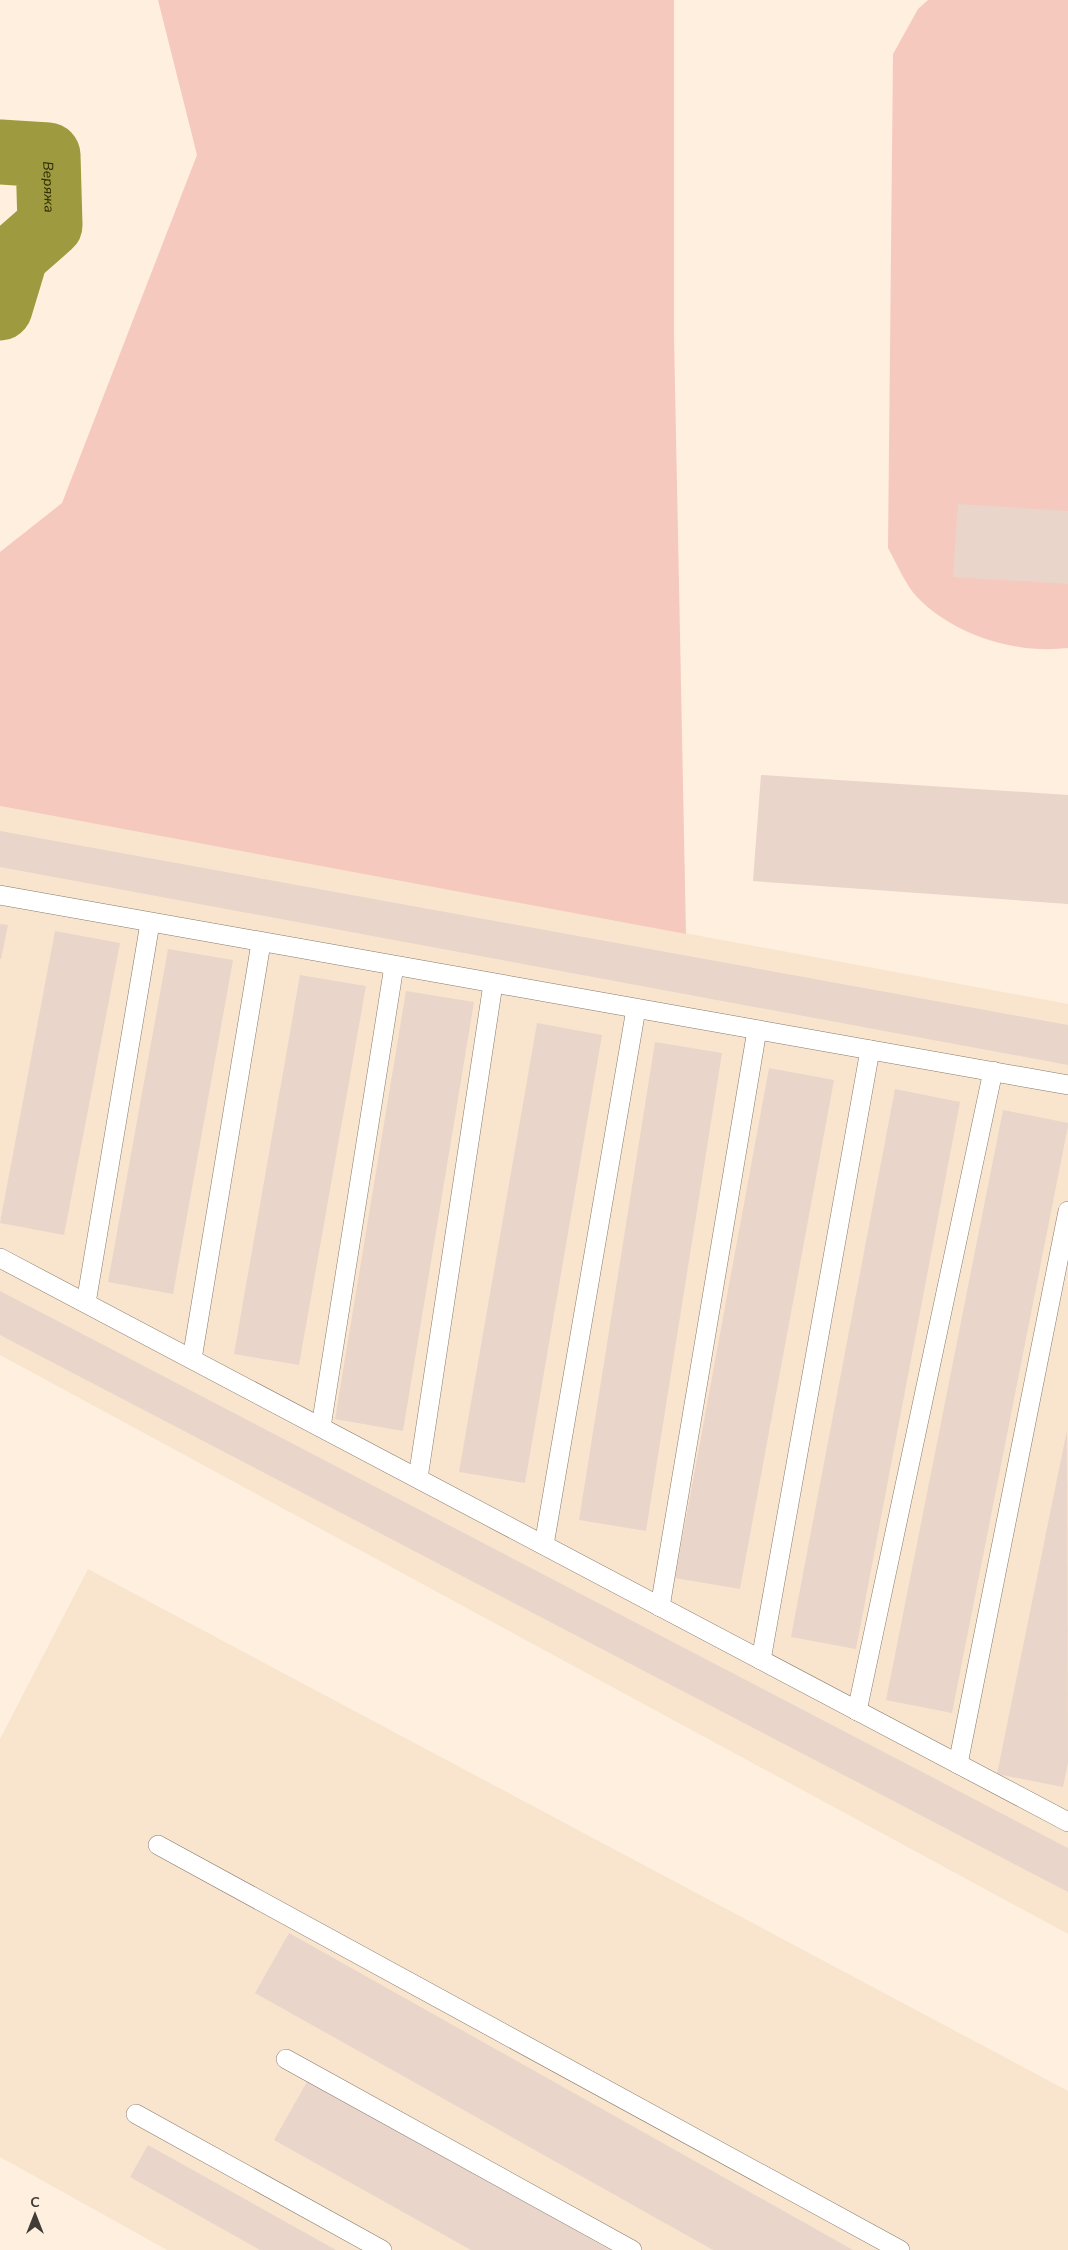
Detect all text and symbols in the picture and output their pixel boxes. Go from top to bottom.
water label: Веряжа [38,161,59,213]
north arrow [10,2190,60,2240]
text: С [30,2193,40,2212]

